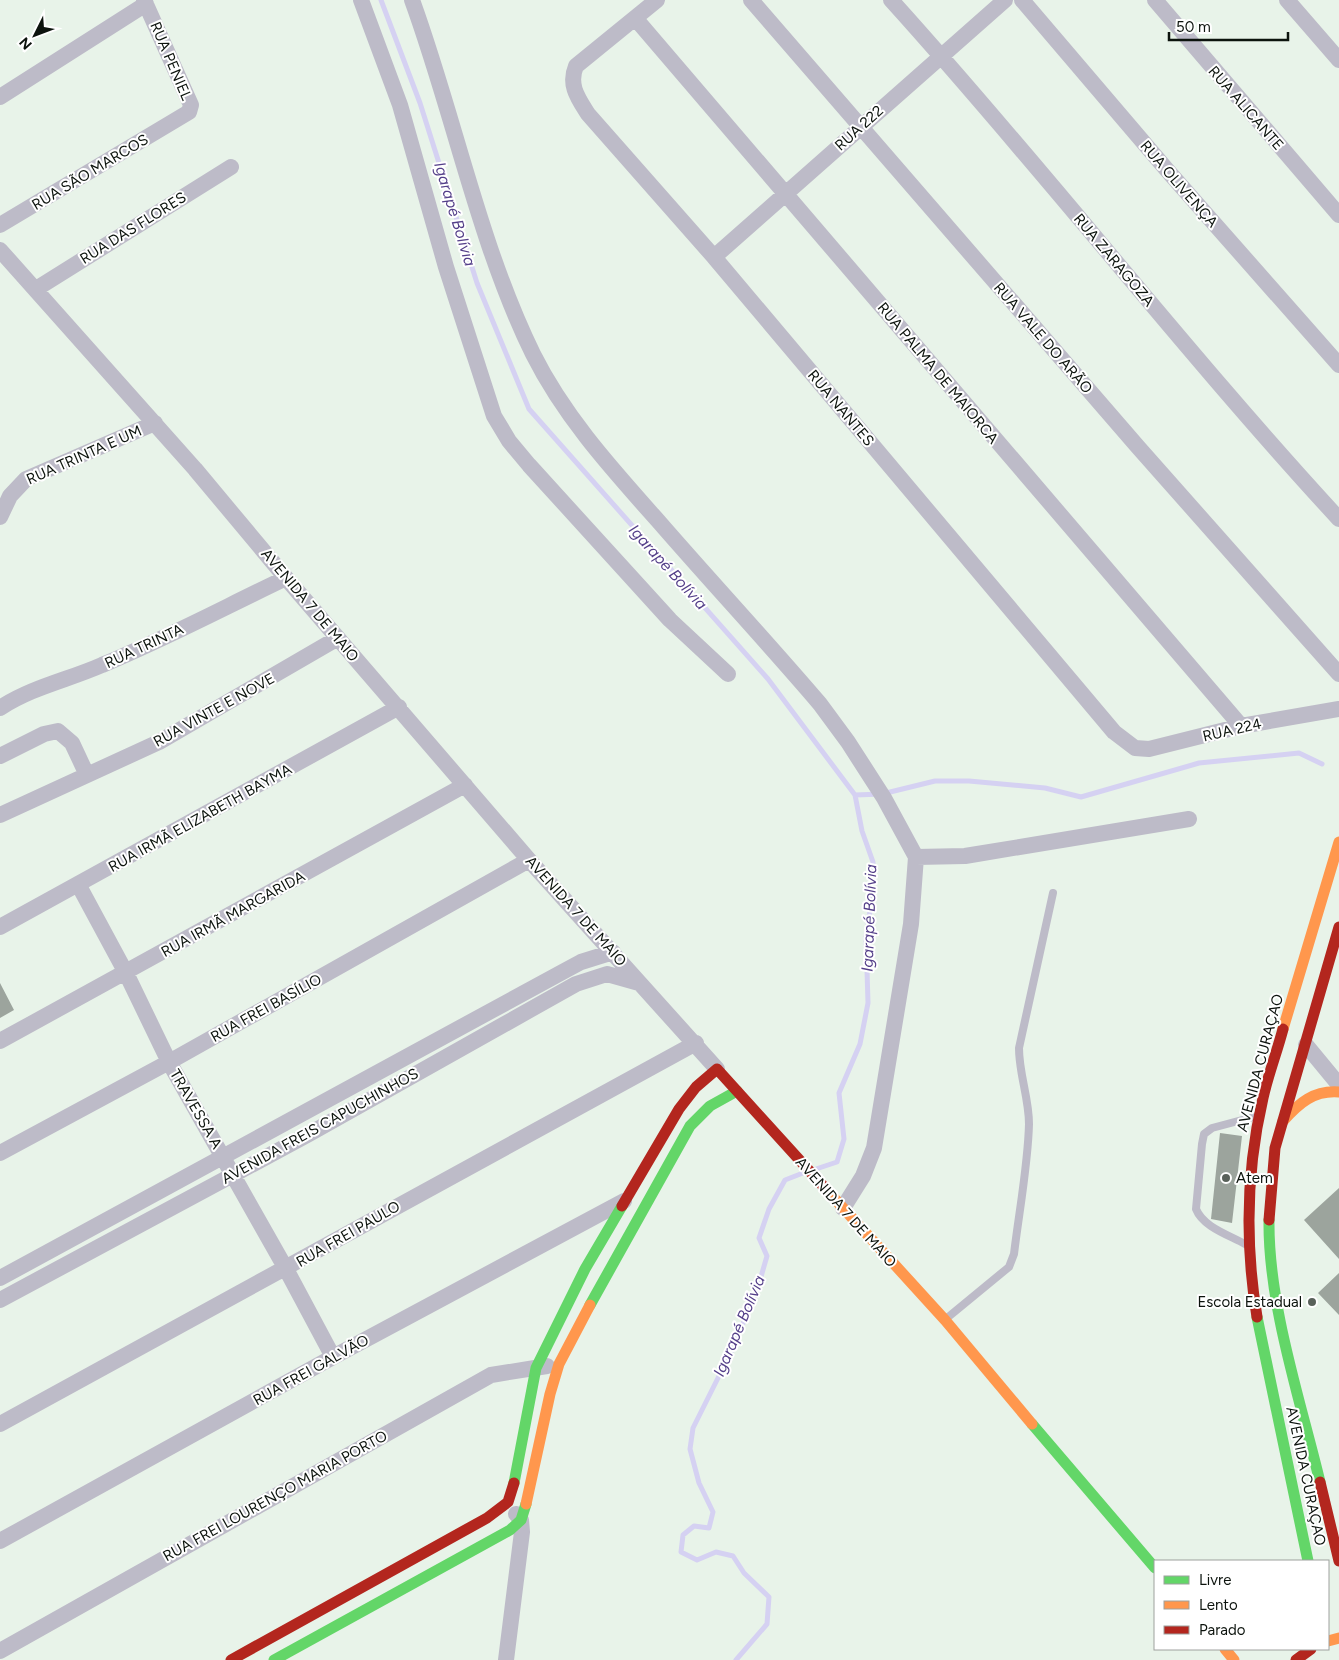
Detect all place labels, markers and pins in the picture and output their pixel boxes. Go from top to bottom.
place label: Atem [1236,1169,1273,1187]
marker: Atem [1220,1172,1232,1184]
place label: Escola Estadual [1197,1293,1302,1311]
marker: Escola Estadual [1306,1296,1318,1308]

